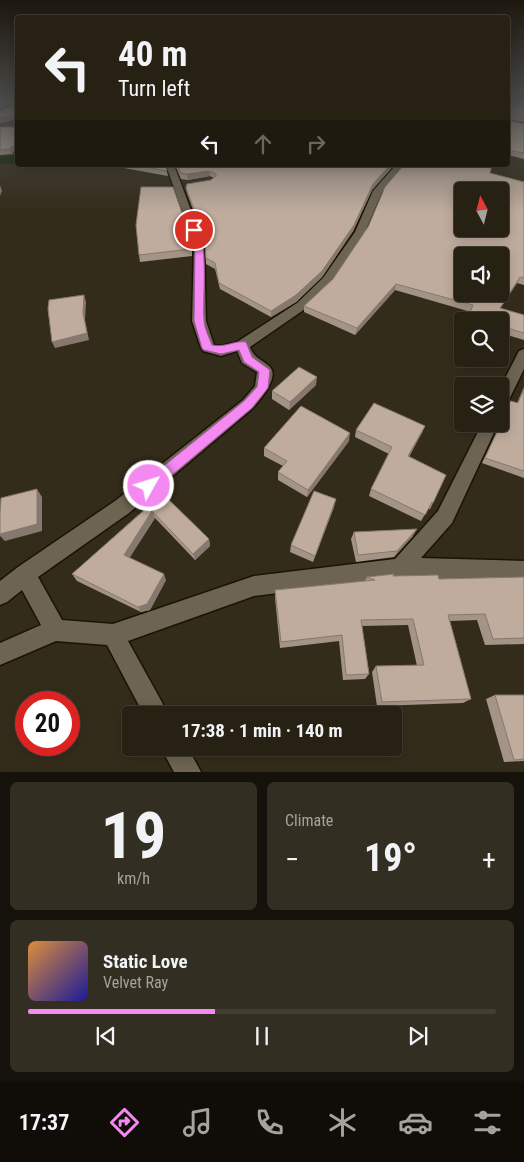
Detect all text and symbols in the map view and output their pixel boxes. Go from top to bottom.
text: 40 m [118,34,187,75]
icon: left [35,35,100,100]
text: Turn left [118,76,190,101]
icon: left [196,130,224,158]
icon: ahead [249,130,277,158]
icon: right [302,130,330,158]
north arrow [454,182,509,238]
map controls [454,182,509,432]
pin [173,209,215,251]
icon: arrive [180,216,208,244]
button: sound [454,247,509,302]
button: search [454,312,509,367]
button: layers [454,377,509,432]
position arrow [122,459,174,511]
speed limit sign: 20 [15,691,80,756]
text: 17:38 · 1 min · 140 m [181,719,343,742]
text: 19 [101,798,166,874]
text: Climate [285,811,333,830]
text: 19° [364,836,417,880]
text: − [285,843,299,876]
text: + [482,843,496,876]
text: km/h [117,869,150,888]
text: Static Love [103,950,188,973]
text: Velvet Ray [103,973,168,992]
icon: previous [92,1022,120,1050]
icon: pause [248,1022,276,1050]
icon: next [404,1022,432,1050]
icon: directions [107,1105,142,1140]
icon: music [180,1105,215,1140]
icon: phone [252,1105,287,1140]
icon: climate [325,1105,360,1140]
icon: car [398,1105,433,1140]
icon: filters [470,1105,505,1140]
text: 17:37 [19,1110,69,1135]

